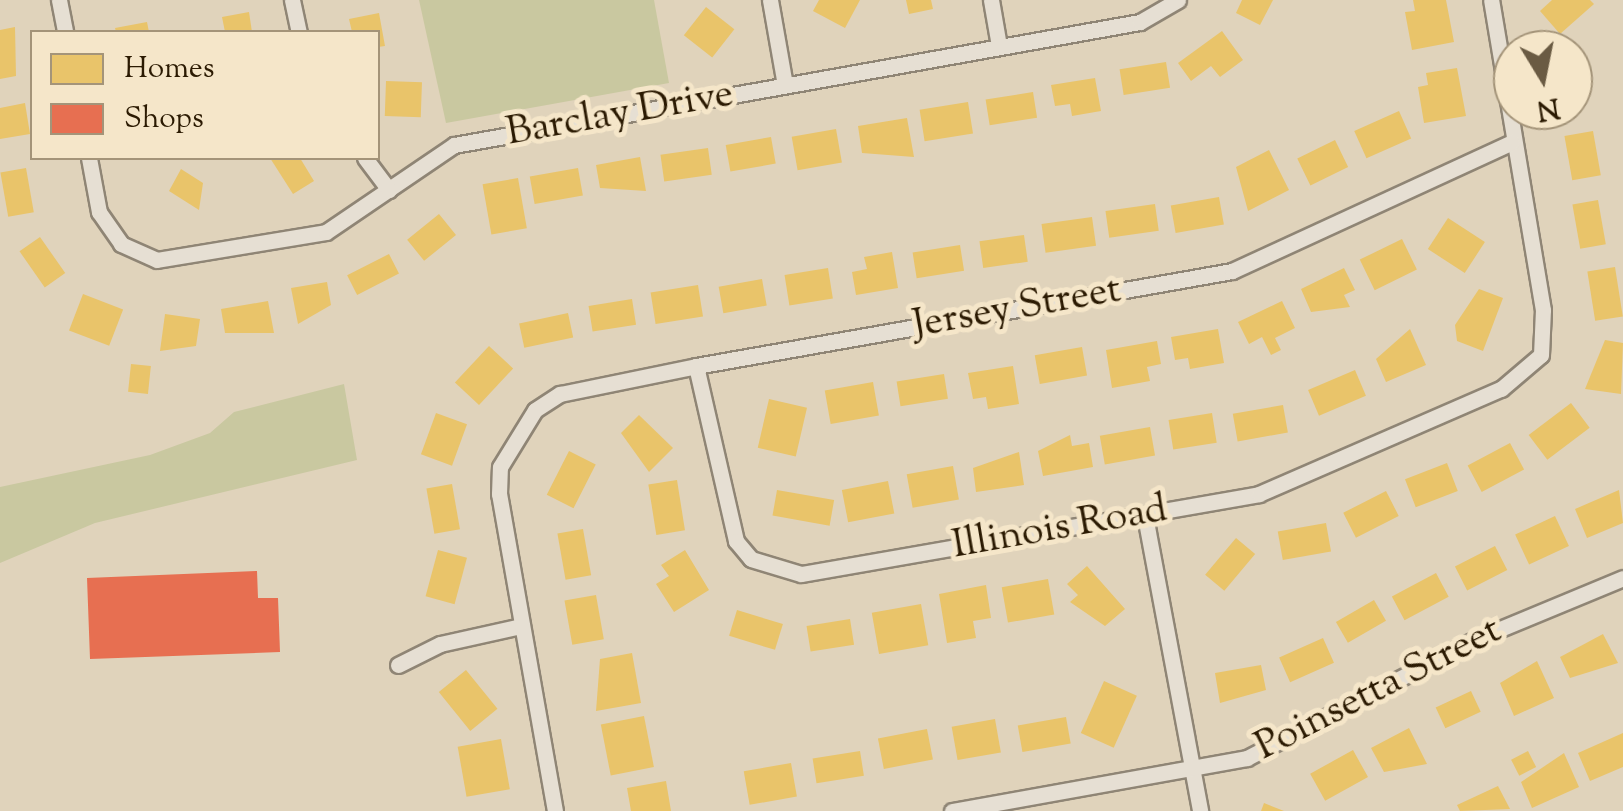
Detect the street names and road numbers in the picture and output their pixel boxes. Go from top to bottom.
street label: Barclay Drive [503,71,737,159]
street label: Jersey Street [909,267,1125,351]
street label: Illinois Road [949,486,1171,572]
street label: Poinsetta Street [1248,607,1510,773]

